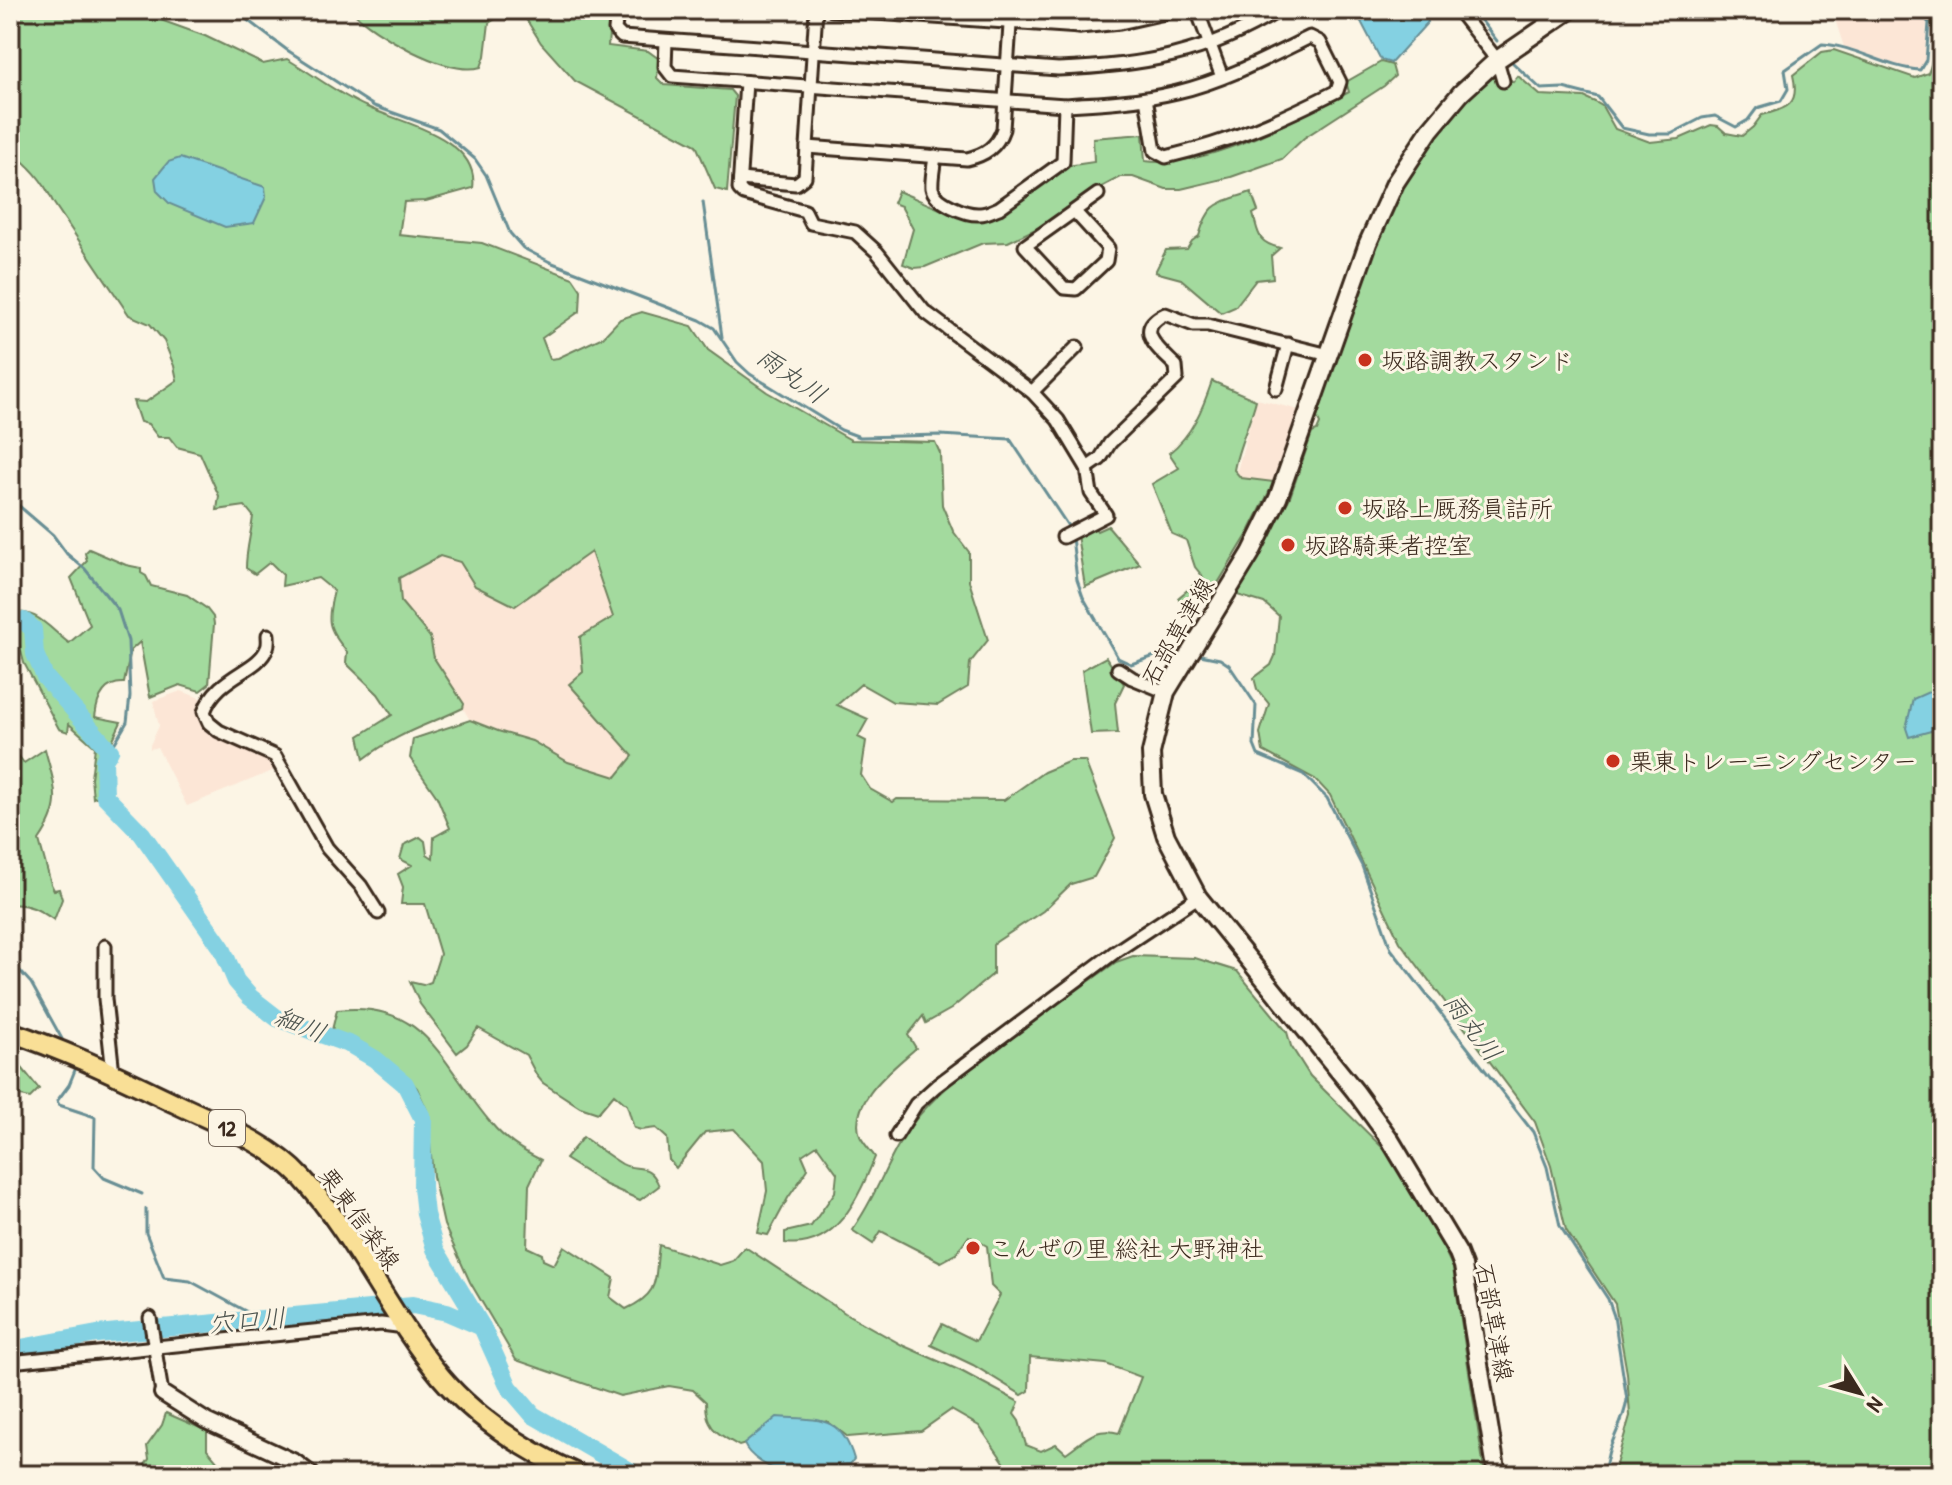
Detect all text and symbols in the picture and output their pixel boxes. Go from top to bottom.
water label: 雨丸川 [750,338,834,412]
place label: 坂路調教スタンド [1381,344,1573,376]
marker: 坂路調教スタンド [1356,351,1374,369]
place label: 坂路上厩務員詰所 [1361,492,1553,524]
marker: 坂路上厩務員詰所 [1336,499,1354,517]
place label: 坂路騎乗者控室 [1304,529,1472,561]
marker: 坂路騎乗者控室 [1279,536,1297,554]
street label: 石部草津線 [1133,571,1221,691]
place label: 栗東トレーニングセンター [1629,745,1917,777]
marker: 栗東トレーニングセンター [1604,752,1622,770]
water label: 雨丸川 [1436,985,1510,1069]
water label: 細川 [270,998,332,1050]
road number: 12 [209,1110,245,1146]
street label: 栗東信楽線 [312,1160,408,1276]
place label: こんぜの里 総社 大野神社 [989,1232,1264,1264]
marker: こんぜの里 総社 大野神社 [964,1239,982,1257]
street label: 石部草津線 [1469,1260,1521,1384]
water label: 穴口川 [207,1299,287,1341]
north arrow [1820,1353,1900,1433]
text: N [1860,1391,1891,1419]

